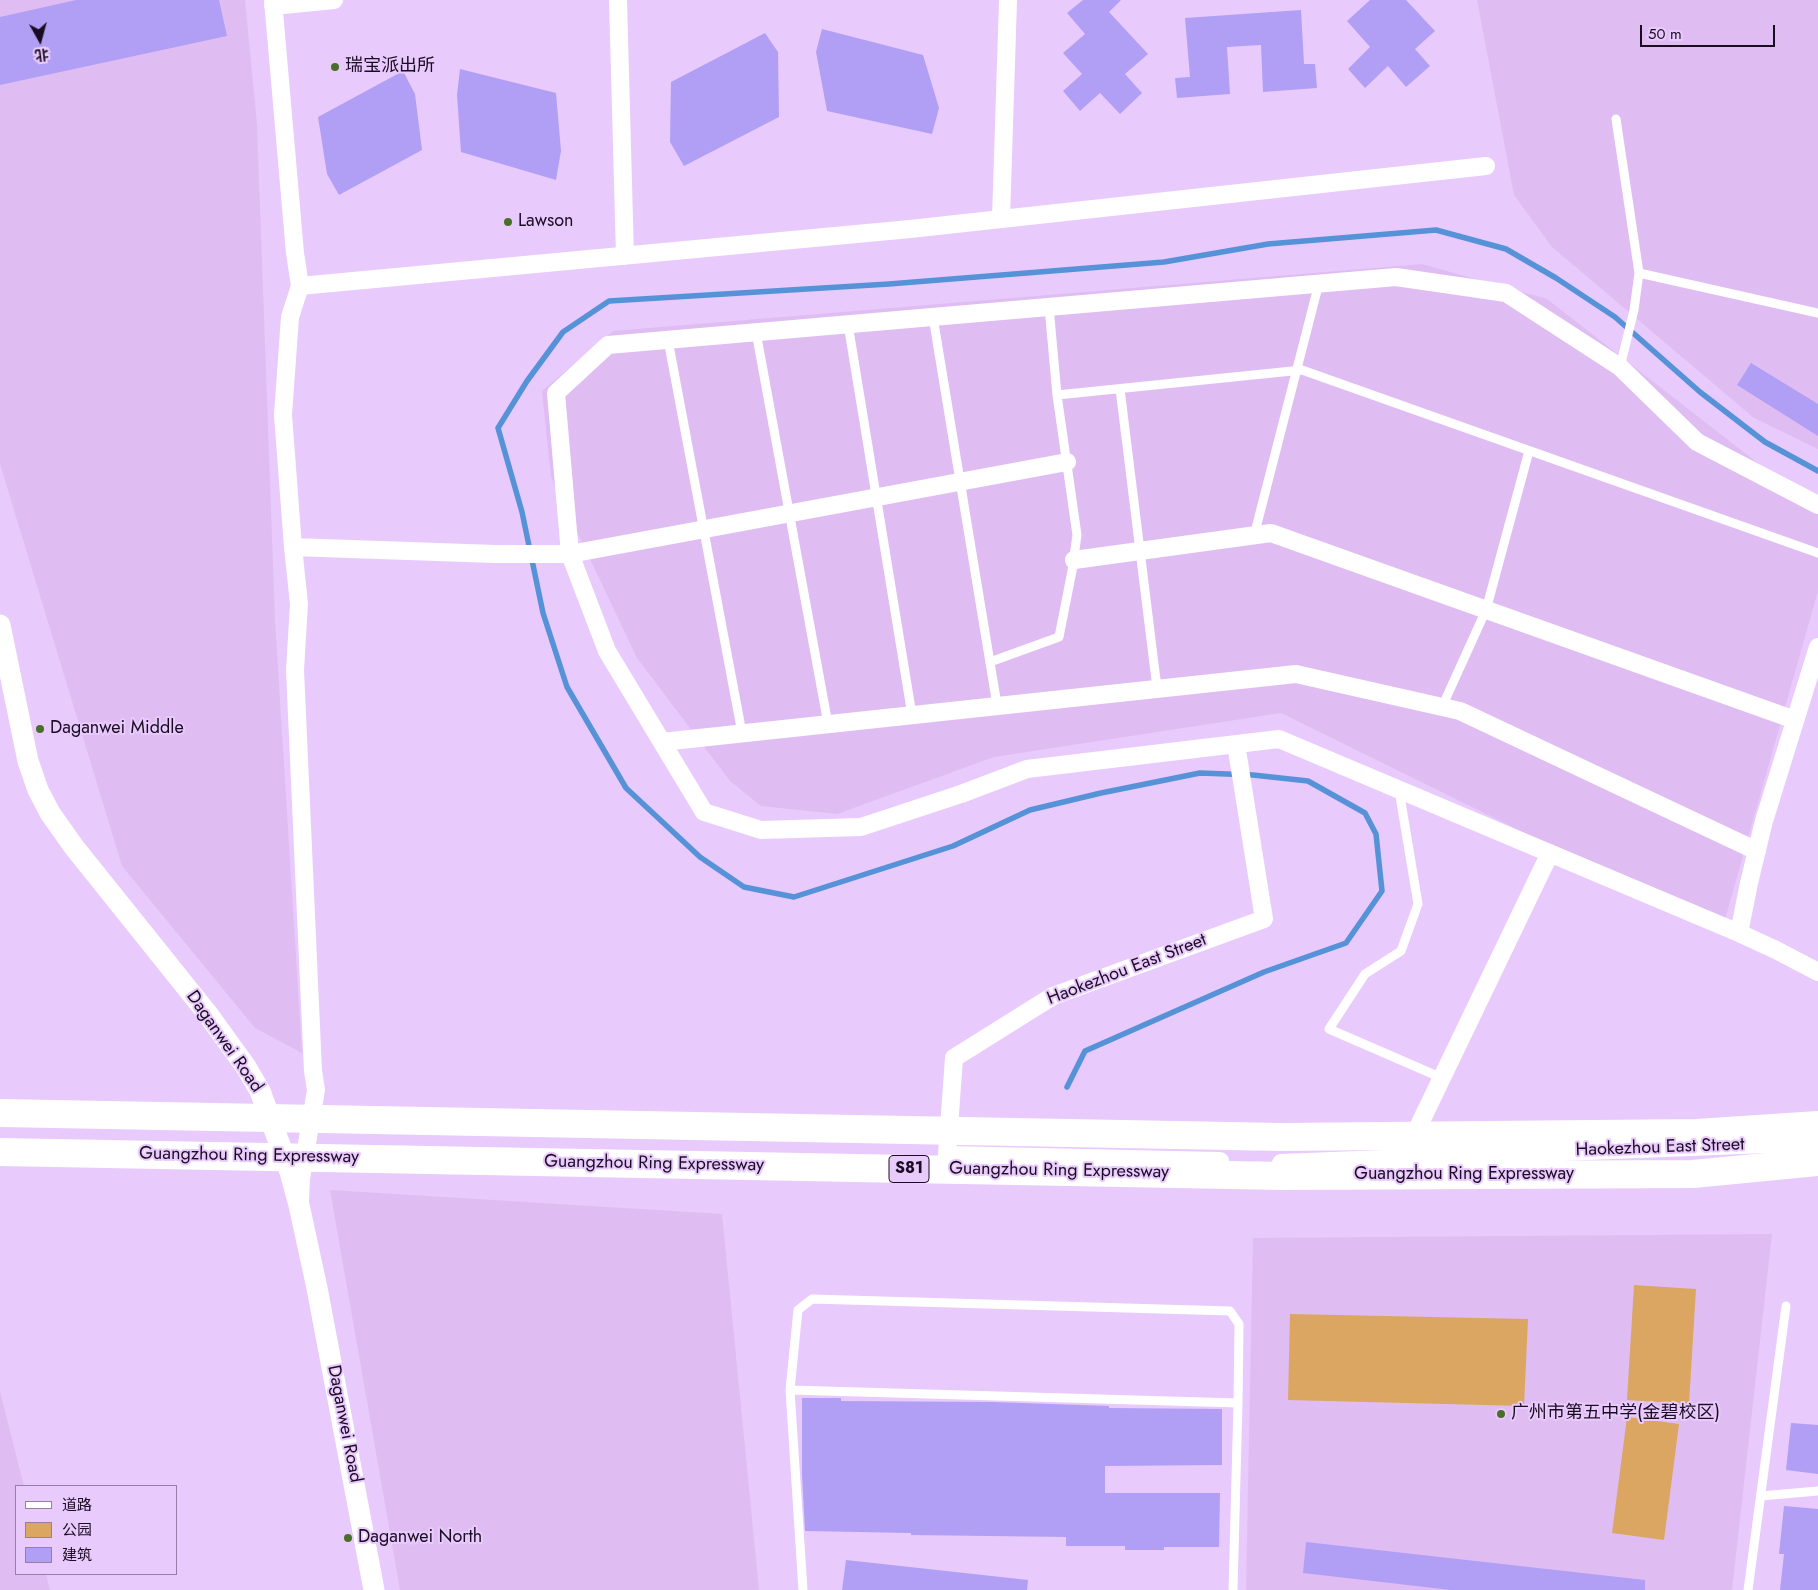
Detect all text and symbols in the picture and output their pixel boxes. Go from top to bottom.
north arrow [15,15,65,65]
scale bar [1643,15,1778,47]
text: 50 m [1648,23,1682,45]
text: 北 [34,44,50,66]
place label: 瑞宝派出所 [345,56,435,78]
marker: 瑞宝派出所 [329,61,341,73]
place label: Lawson [518,211,573,233]
marker: Lawson [502,216,514,228]
place label: Daganwei Middle [50,718,184,740]
marker: Daganwei Middle [34,723,46,735]
street label: Haokezhou East Street [1044,930,1210,1010]
street label: Daganwei Road [181,987,267,1097]
street label: Haokezhou East Street [1575,1134,1745,1162]
street label: Guangzhou Ring Expressway [139,1143,359,1169]
street label: Guangzhou Ring Expressway [544,1151,764,1177]
road number: S81 [889,1156,929,1182]
street label: Guangzhou Ring Expressway [949,1158,1169,1184]
street label: Guangzhou Ring Expressway [1354,1164,1574,1186]
street label: Daganwei Road [322,1363,366,1485]
place label: 广州市第五中学(金碧校区) [1511,1403,1720,1425]
marker: 广州市第五中学(金碧校区) [1495,1408,1507,1420]
legend [15,1485,178,1575]
text: 道路 [62,1494,92,1516]
text: 公园 [62,1519,92,1541]
place label: Daganwei North [358,1527,482,1549]
marker: Daganwei North [342,1532,354,1544]
text: 建筑 [62,1544,92,1566]

